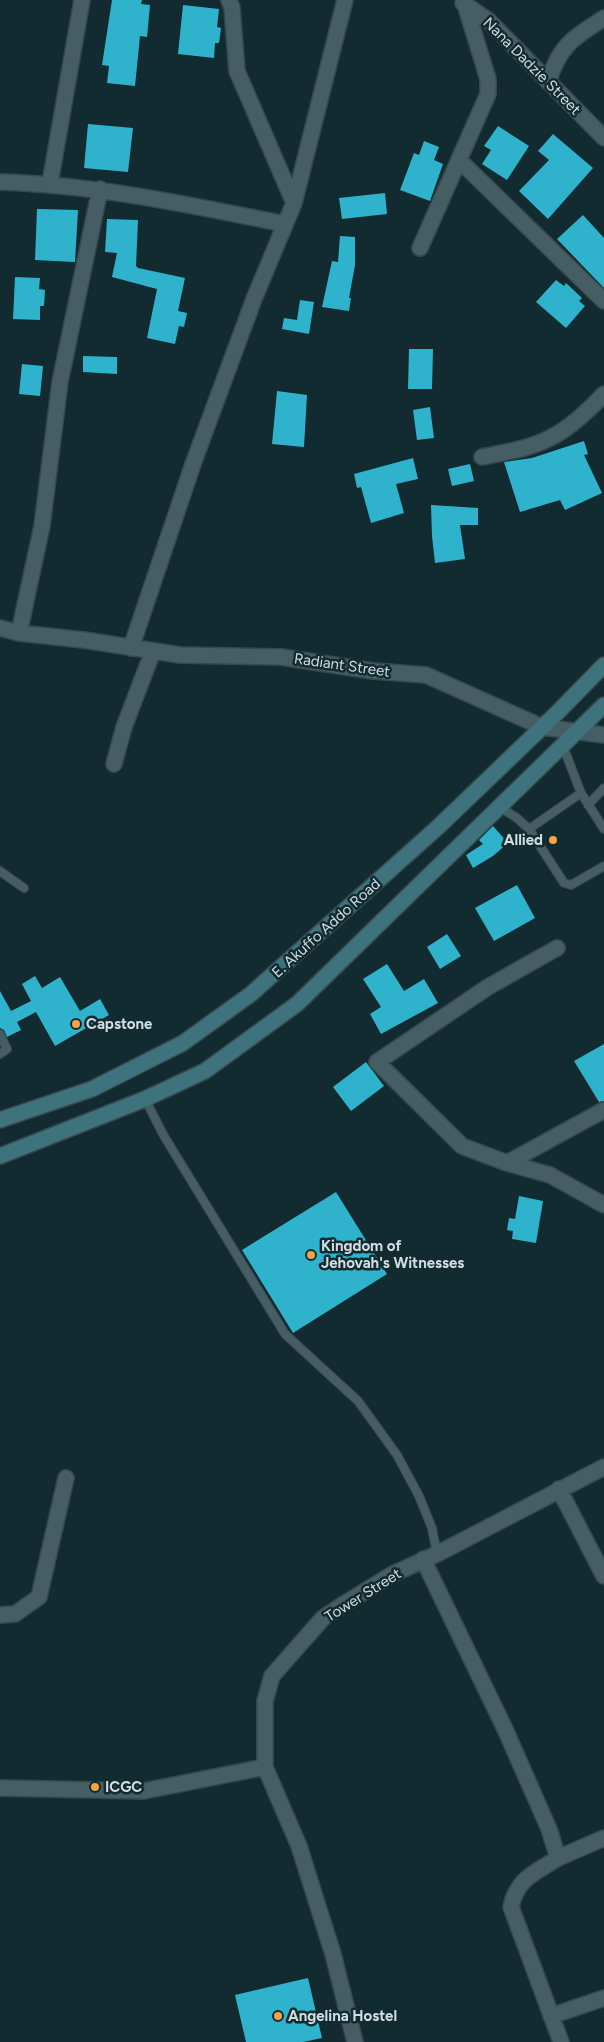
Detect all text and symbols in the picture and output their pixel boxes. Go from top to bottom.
street label: Nana Dadzie Street [479,13,585,119]
street label: Radiant Street [293,649,391,681]
place label: Allied [504,831,543,849]
marker: Allied [547,834,559,846]
street label: E. Akuffo Addo Road [268,875,384,981]
place label: Capstone [86,1015,153,1033]
marker: Capstone [70,1018,82,1030]
place label: Kingdom of Jehovah's Witnesses [321,1237,464,1272]
marker: Kingdom of Jehovah's Witnesses [305,1249,317,1261]
street label: Tower Street [322,1564,405,1626]
place label: ICGC [105,1778,142,1796]
marker: ICGC [89,1781,101,1793]
place label: Angelina Hostel [288,2007,397,2025]
marker: Angelina Hostel [272,2010,284,2022]

